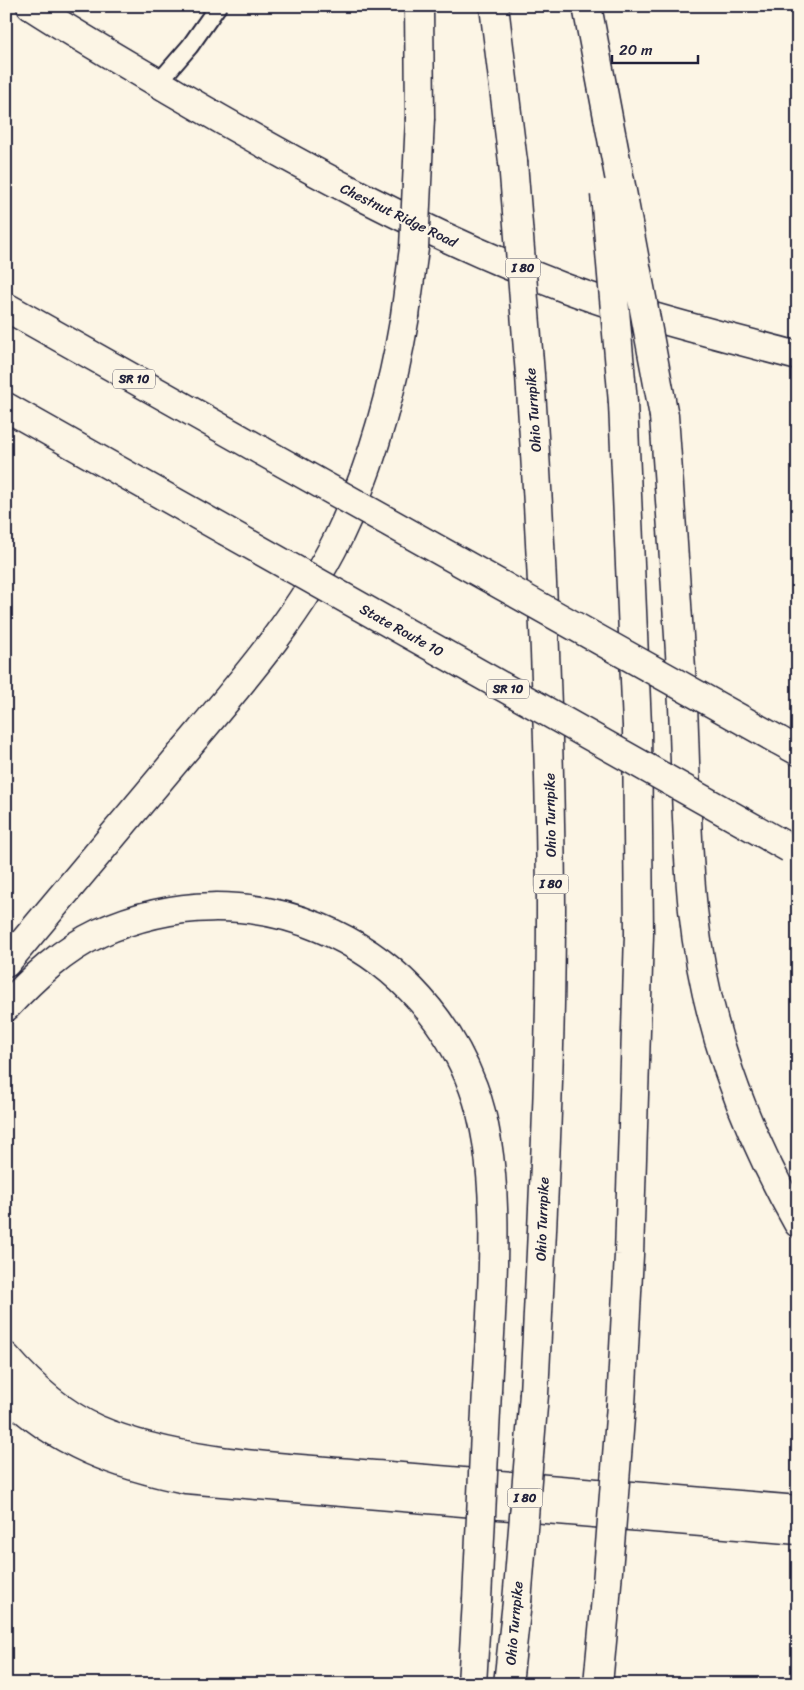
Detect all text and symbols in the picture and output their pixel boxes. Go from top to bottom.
scale bar [612,32,698,64]
text: 20 m [619,37,653,63]
street label: Chestnut Ridge Road [336,176,463,255]
road number: I 80 [506,258,540,278]
street label: Ohio Turnpike [518,367,549,453]
road number: SR 10 [113,369,155,388]
street label: State Route 10 [355,597,449,664]
road number: SR 10 [487,680,529,699]
street label: Ohio Turnpike [537,773,564,857]
road number: I 80 [534,874,568,894]
street label: Ohio Turnpike [529,1176,556,1262]
road number: I 80 [508,1489,542,1508]
street label: Ohio Turnpike [498,1580,531,1666]

